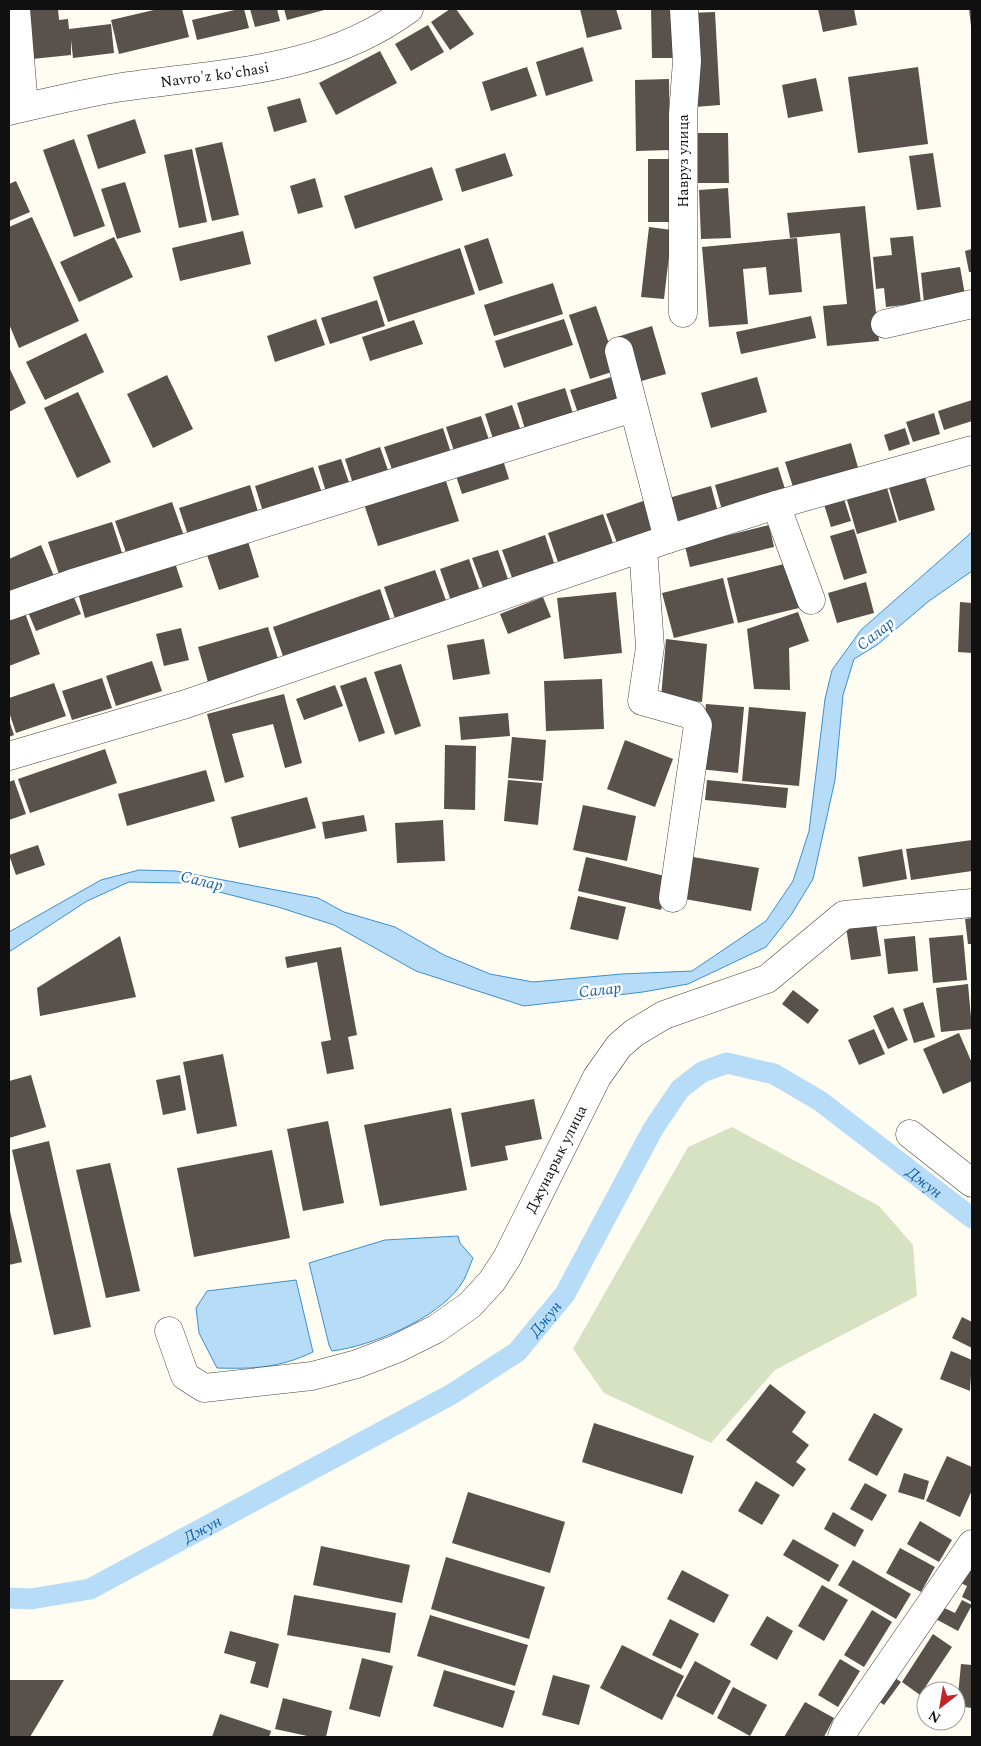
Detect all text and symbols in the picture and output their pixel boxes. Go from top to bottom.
street label: Navro'z ko'chasi [159,56,271,94]
street label: Навруз улица [672,114,695,208]
water label: Салар [851,611,900,656]
water label: Салар [178,864,225,898]
water label: Салар [578,976,623,1004]
street label: Джунарык улица [520,1101,593,1217]
water label: Джун [900,1160,948,1205]
water label: Джун [523,1295,568,1343]
water label: Джун [178,1509,227,1550]
north arrow [916,1681,966,1731]
text: N [924,1705,945,1729]

